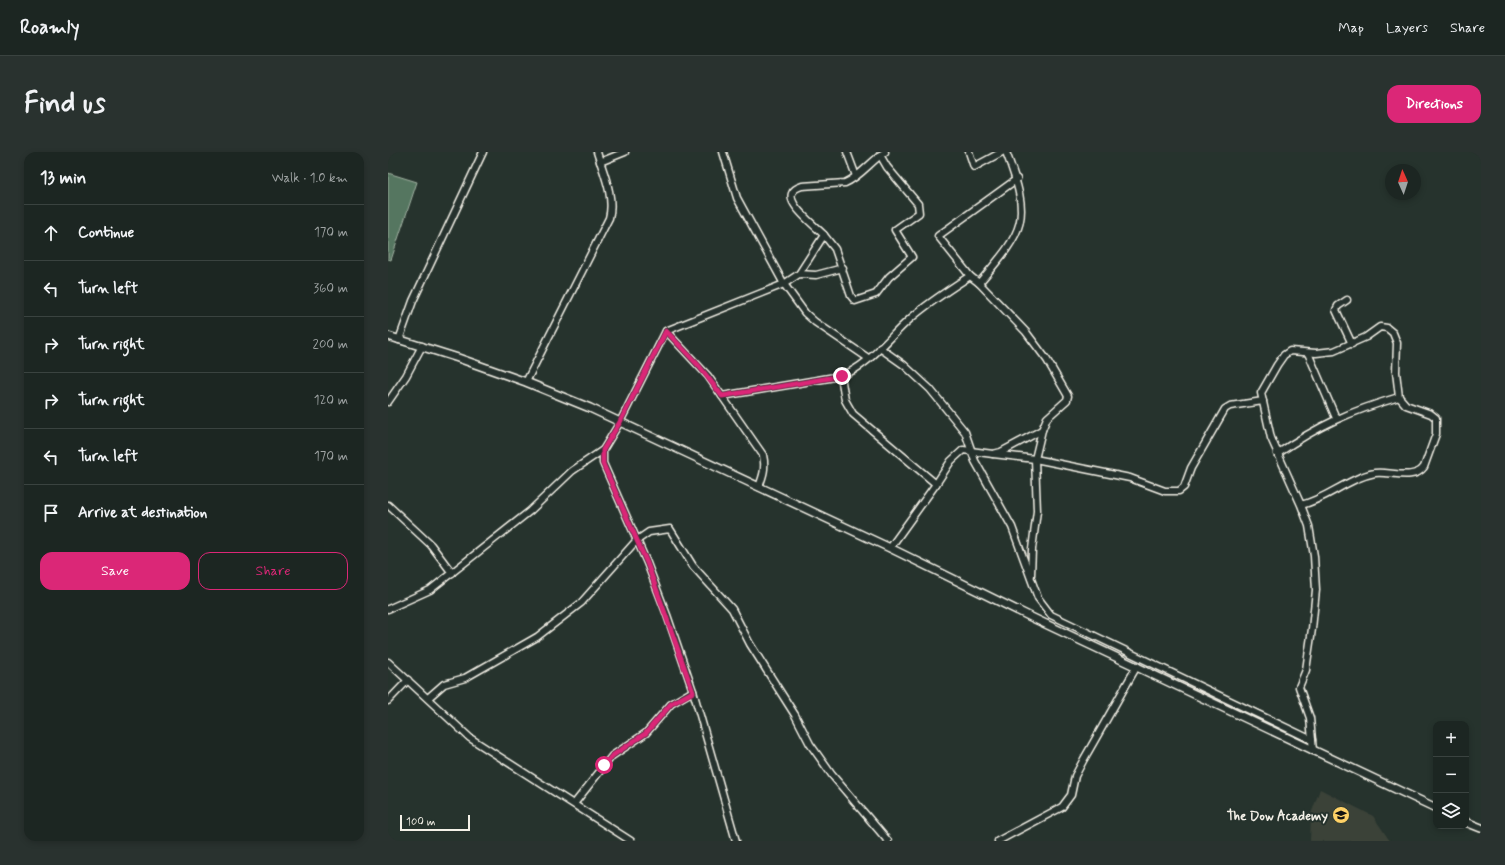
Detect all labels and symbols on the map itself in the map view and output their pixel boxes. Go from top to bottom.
north arrow [1385,164,1421,200]
route end [833,367,851,385]
route start [595,756,613,774]
school or university icon: The Dow Academy [1331,805,1351,825]
place label: The Dow Academy [1227,808,1328,825]
scale bar [400,813,470,832]

